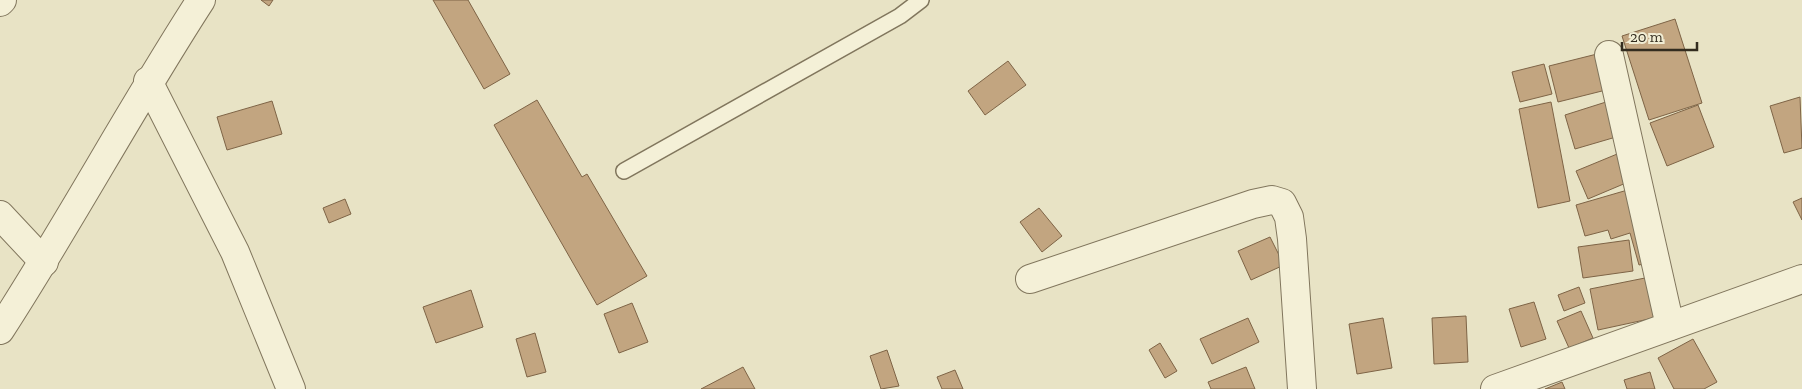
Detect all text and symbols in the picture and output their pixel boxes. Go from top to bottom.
scale bar [1622,20,1697,52]
text: 20 m [1630,28,1663,46]

